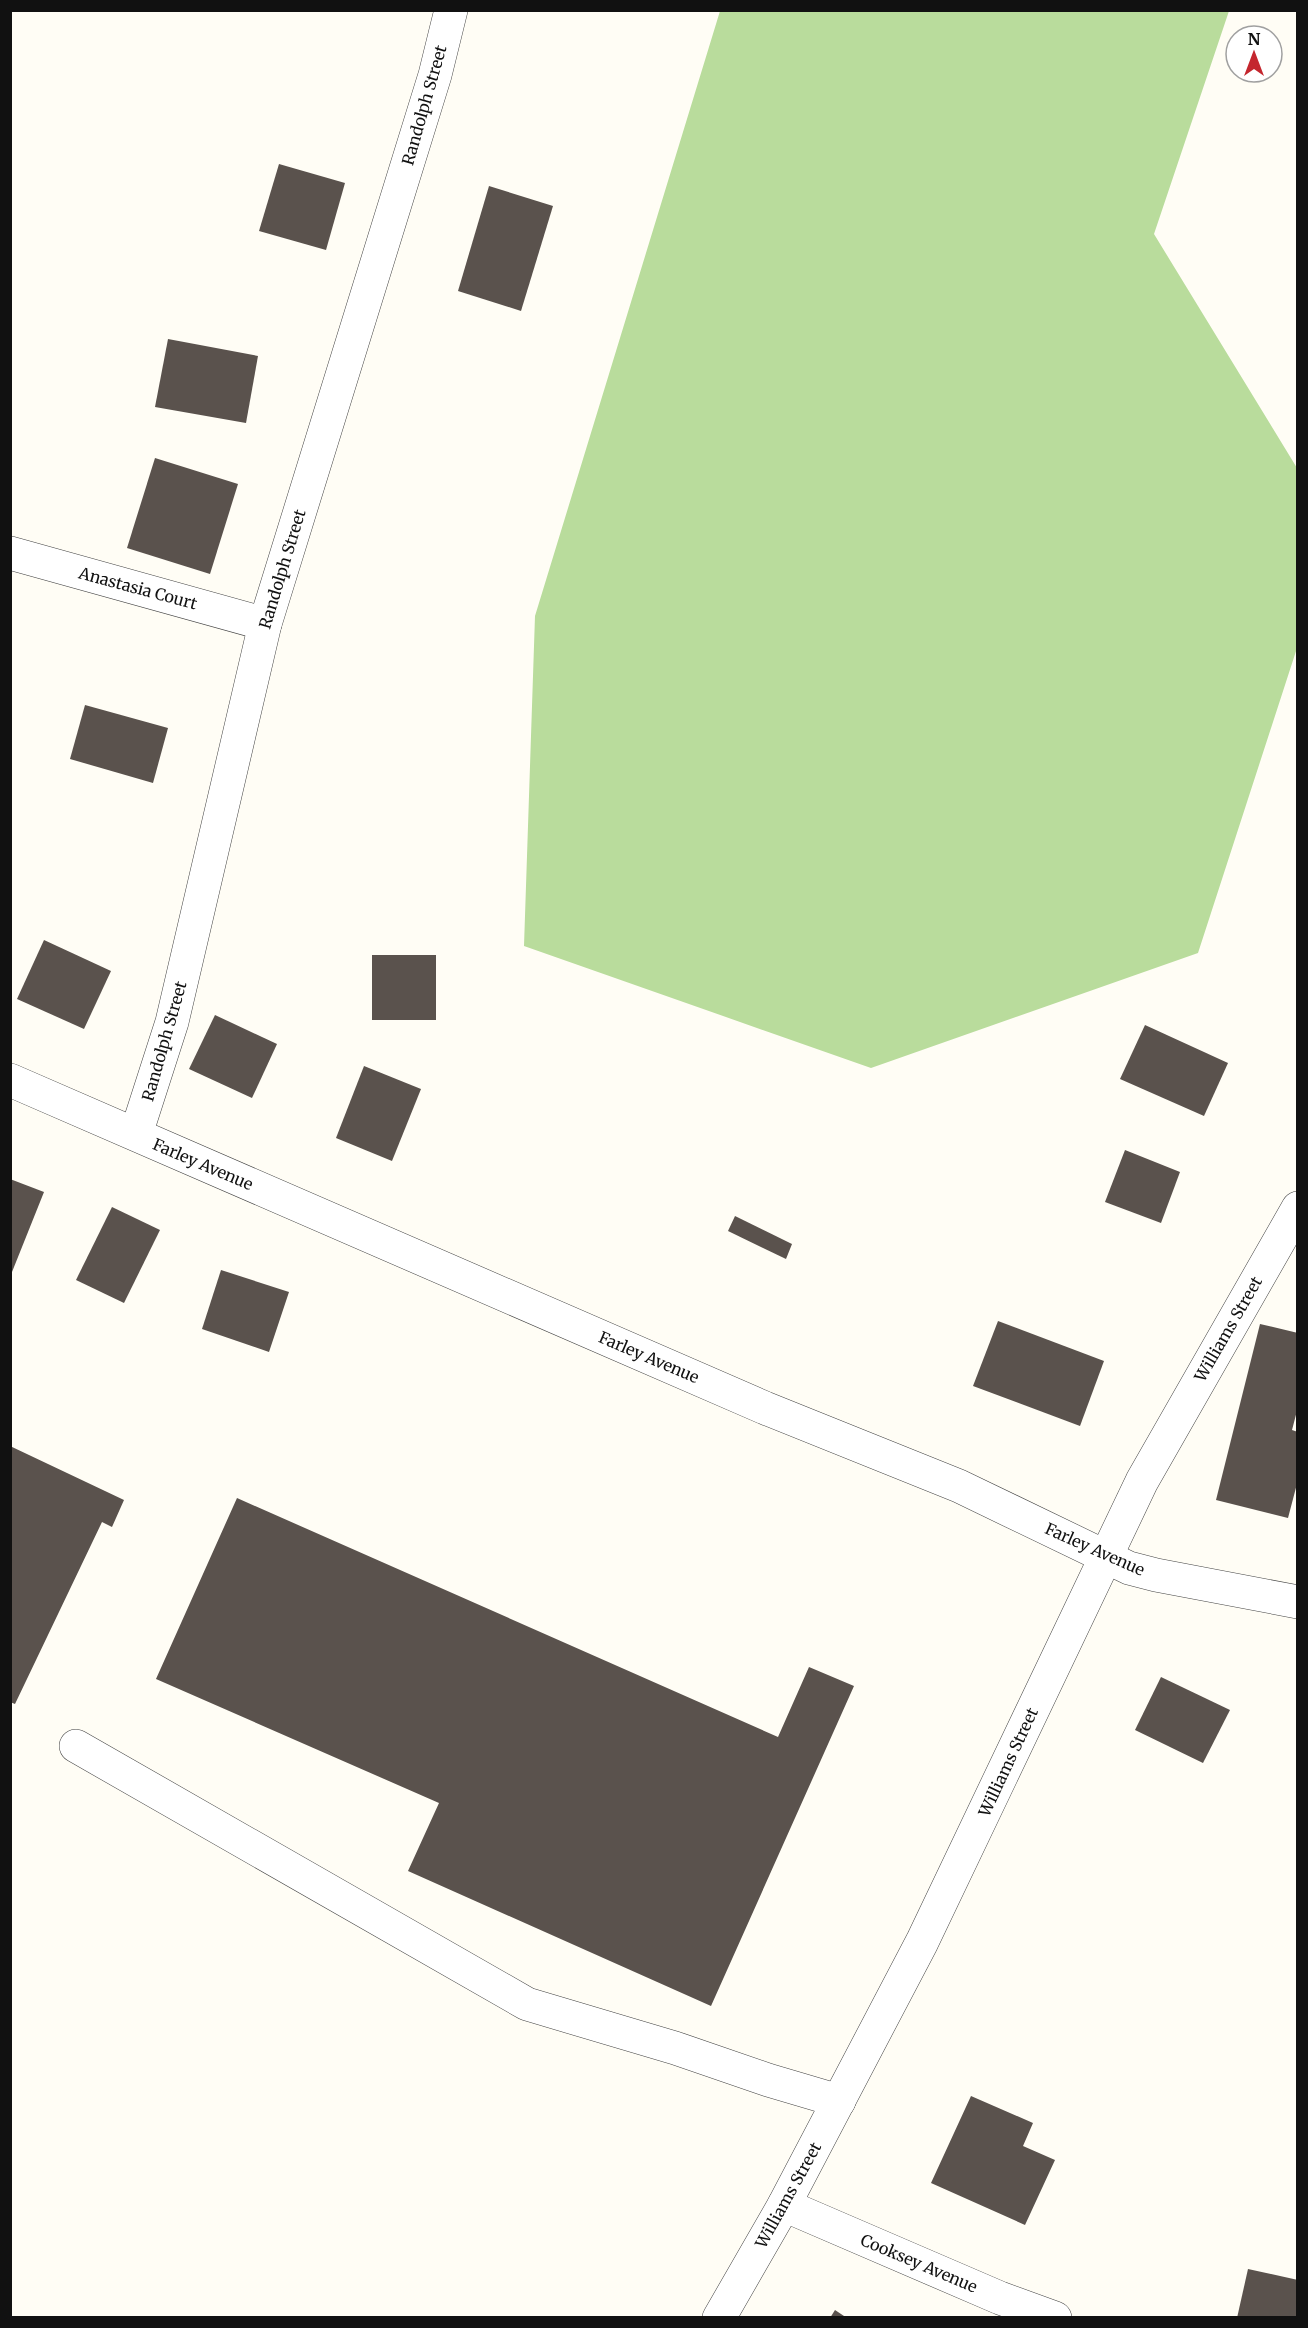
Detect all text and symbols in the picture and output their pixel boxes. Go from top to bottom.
north arrow [1224,24,1284,84]
text: N [1248,29,1261,49]
street label: Randolph Street [397,42,451,167]
street label: Randolph Street [254,506,310,631]
street label: Anastasia Court [76,562,200,614]
street label: Randolph Street [137,978,191,1103]
street label: Farley Avenue [150,1134,256,1194]
street label: Williams Street [1189,1272,1267,1386]
street label: Farley Avenue [596,1327,702,1387]
street label: Farley Avenue [1042,1518,1148,1580]
street label: Williams Street [974,1704,1042,1821]
street label: Williams Street [750,2138,826,2252]
street label: Cooksey Avenue [858,2229,980,2297]

